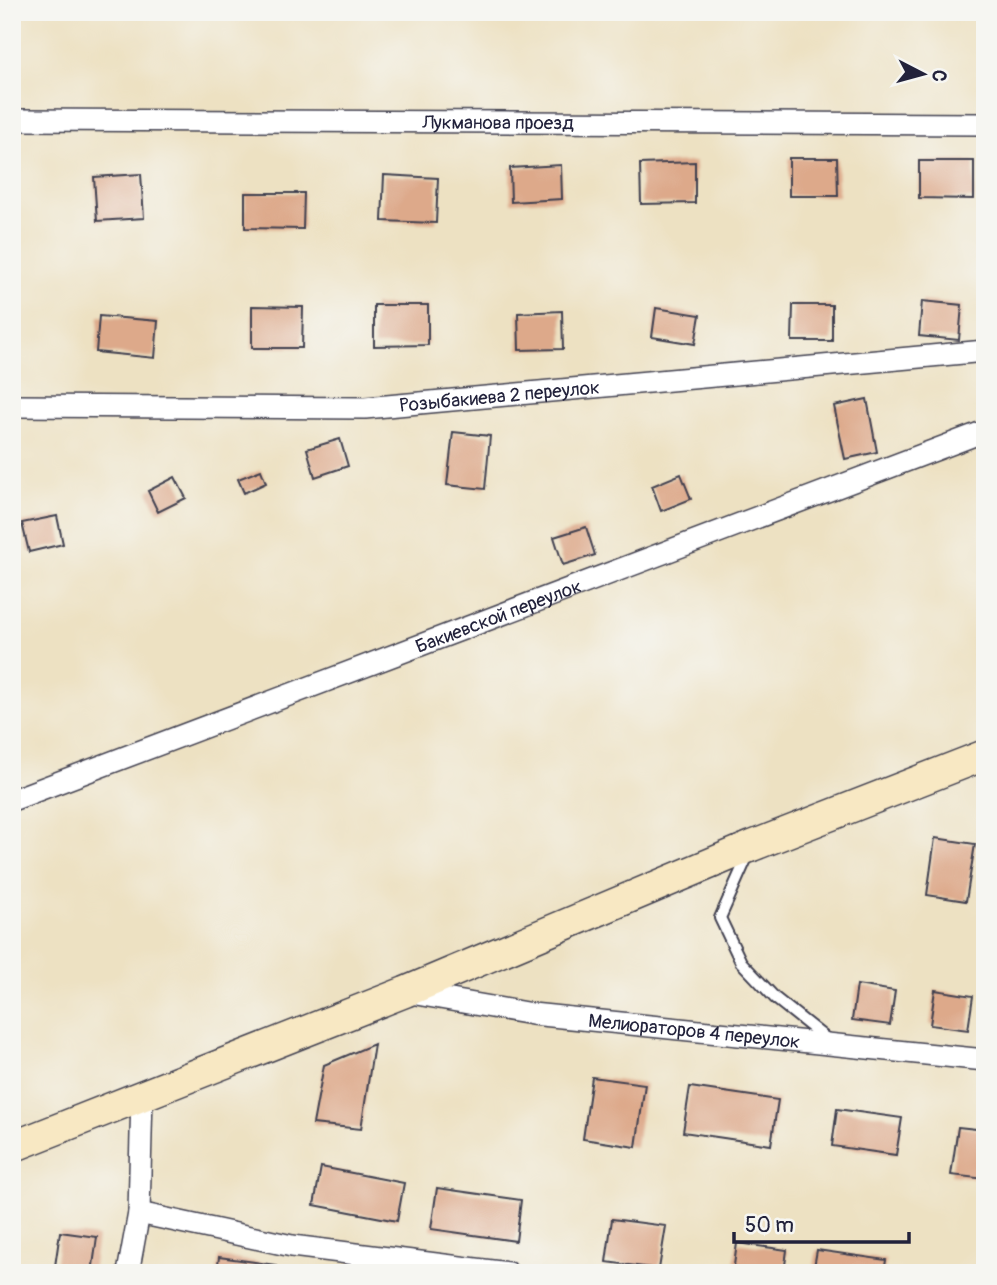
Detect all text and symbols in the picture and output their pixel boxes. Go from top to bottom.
north arrow [888,38,958,108]
text: С [926,69,951,83]
street label: Лукманова проезд [421,111,574,135]
street label: Розыбакиева 2 переулок [398,375,601,418]
street label: Бакиевской переулок [412,574,585,659]
street label: Мелиораторов 4 переулок [587,1009,801,1054]
scale bar [734,1201,909,1245]
text: 50 m [745,1212,794,1239]

